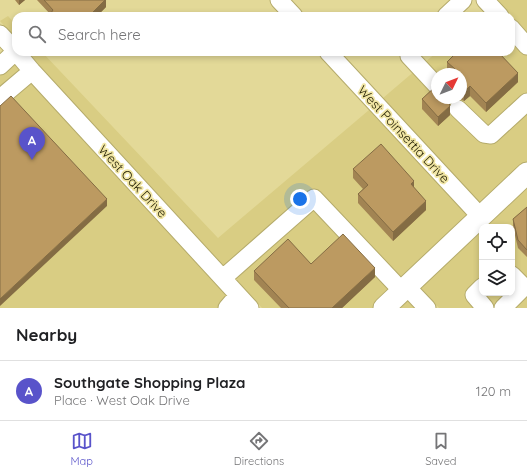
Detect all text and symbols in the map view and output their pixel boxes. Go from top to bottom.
search box [12,12,515,56]
icon: search [26,23,48,45]
text: Search here [58,25,141,44]
north arrow [431,68,467,104]
street label: West Poinsettia Drive [355,82,453,186]
pin: A [19,127,45,160]
street label: West Oak Drive [95,141,171,221]
your location [290,189,310,209]
map controls [479,224,515,296]
button: locate [479,224,515,260]
button: layers [479,260,515,296]
text: Nearby [16,324,77,345]
text: Southgate Shopping Plaza [54,373,245,392]
text: A [25,383,33,399]
text: 120 m [476,383,511,399]
text: Place · West Oak Drive [54,392,190,408]
tab: Map [70,430,93,468]
tab: Directions [234,430,284,468]
tab: Saved [425,430,457,468]

